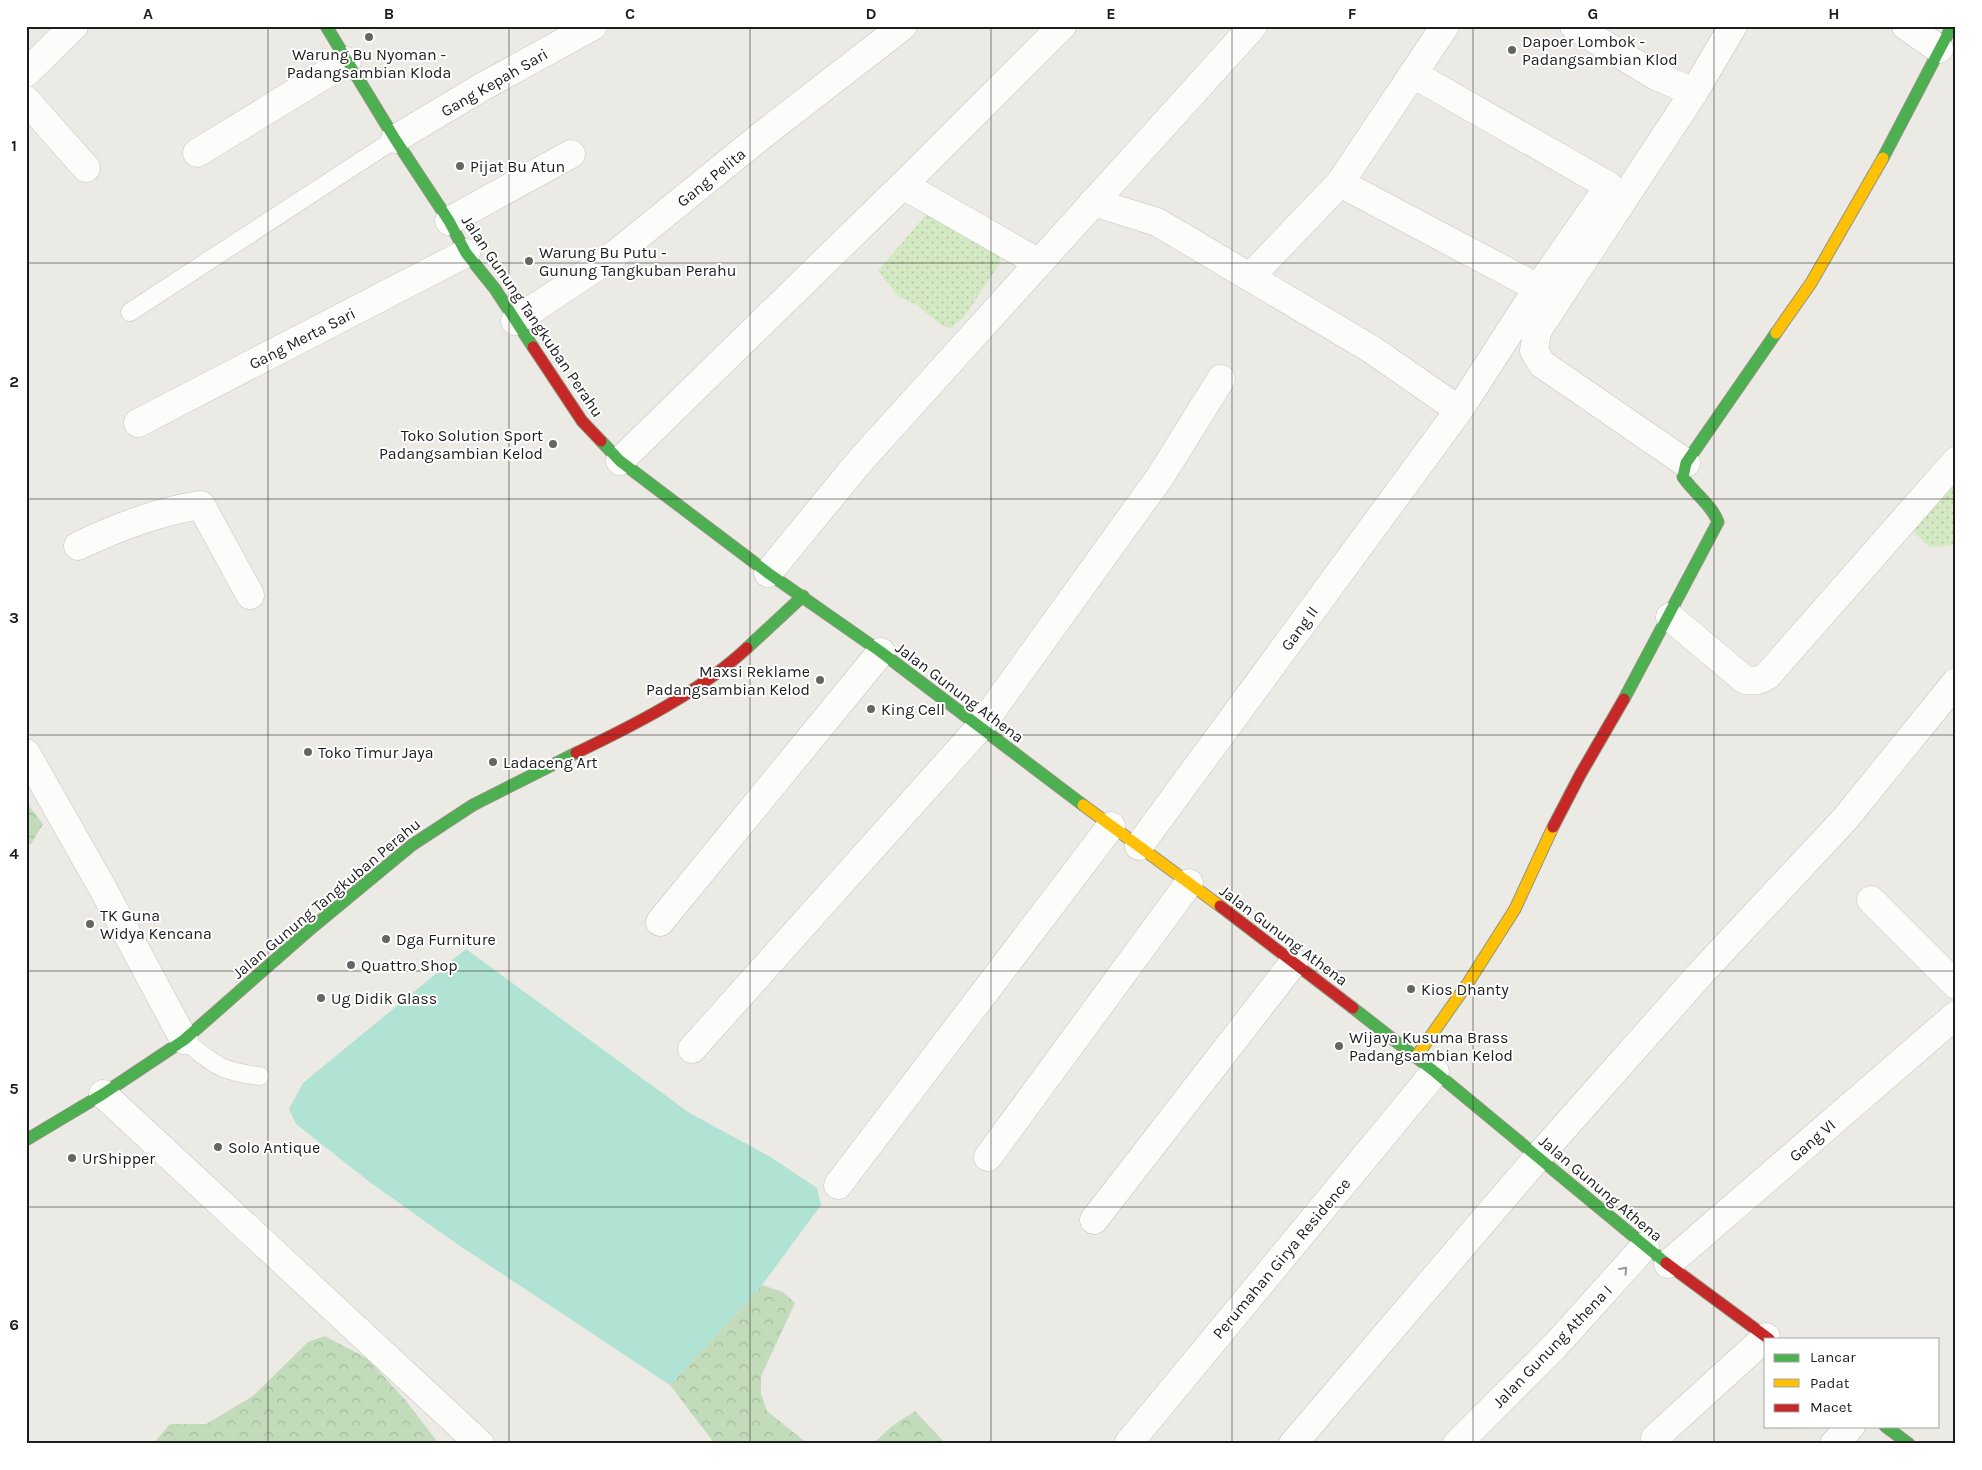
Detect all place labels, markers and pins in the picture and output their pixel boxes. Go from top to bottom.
marker: Warung Bu Nyoman - Padangsambian Kloda [363,31,375,43]
place label: Dapoer Lombok - Padangsambian Klod [1522,32,1678,69]
marker: Dapoer Lombok - Padangsambian Klod [1506,44,1518,56]
place label: Warung Bu Nyoman - Padangsambian Kloda [287,45,451,82]
place label: Pijat Bu Atun [470,157,565,176]
marker: Pijat Bu Atun [454,160,466,172]
place label: Warung Bu Putu - Gunung Tangkuban Perahu [539,243,736,280]
marker: Warung Bu Putu - Gunung Tangkuban Perahu [523,255,535,267]
place label: Toko Solution Sport Padangsambian Kelod [379,426,543,463]
marker: Toko Solution Sport Padangsambian Kelod [547,438,559,450]
place label: Maxsi Reklame Padangsambian Kelod [646,662,810,699]
marker: Maxsi Reklame Padangsambian Kelod [814,674,826,686]
place label: King Cell [881,700,945,719]
marker: King Cell [865,703,877,715]
place label: Toko Timur Jaya [318,743,434,762]
marker: Toko Timur Jaya [302,746,314,758]
place label: Ladaceng Art [503,753,598,772]
marker: Ladaceng Art [487,756,499,768]
place label: TK Guna Widya Kencana [100,906,212,943]
marker: TK Guna Widya Kencana [84,918,96,930]
place label: Dga Furniture [396,930,496,949]
marker: Dga Furniture [380,933,392,945]
place label: Quattro Shop [361,956,458,975]
marker: Quattro Shop [345,959,357,971]
place label: Kios Dhanty [1421,980,1509,999]
marker: Kios Dhanty [1405,983,1417,995]
place label: Ug Didik Glass [331,989,437,1008]
marker: Ug Didik Glass [315,992,327,1004]
place label: Wijaya Kusuma Brass Padangsambian Kelod [1349,1028,1513,1065]
marker: Wijaya Kusuma Brass Padangsambian Kelod [1333,1040,1345,1052]
place label: Solo Antique [228,1138,320,1157]
marker: Solo Antique [212,1141,224,1153]
place label: UrShipper [82,1149,155,1168]
marker: UrShipper [66,1152,78,1164]

